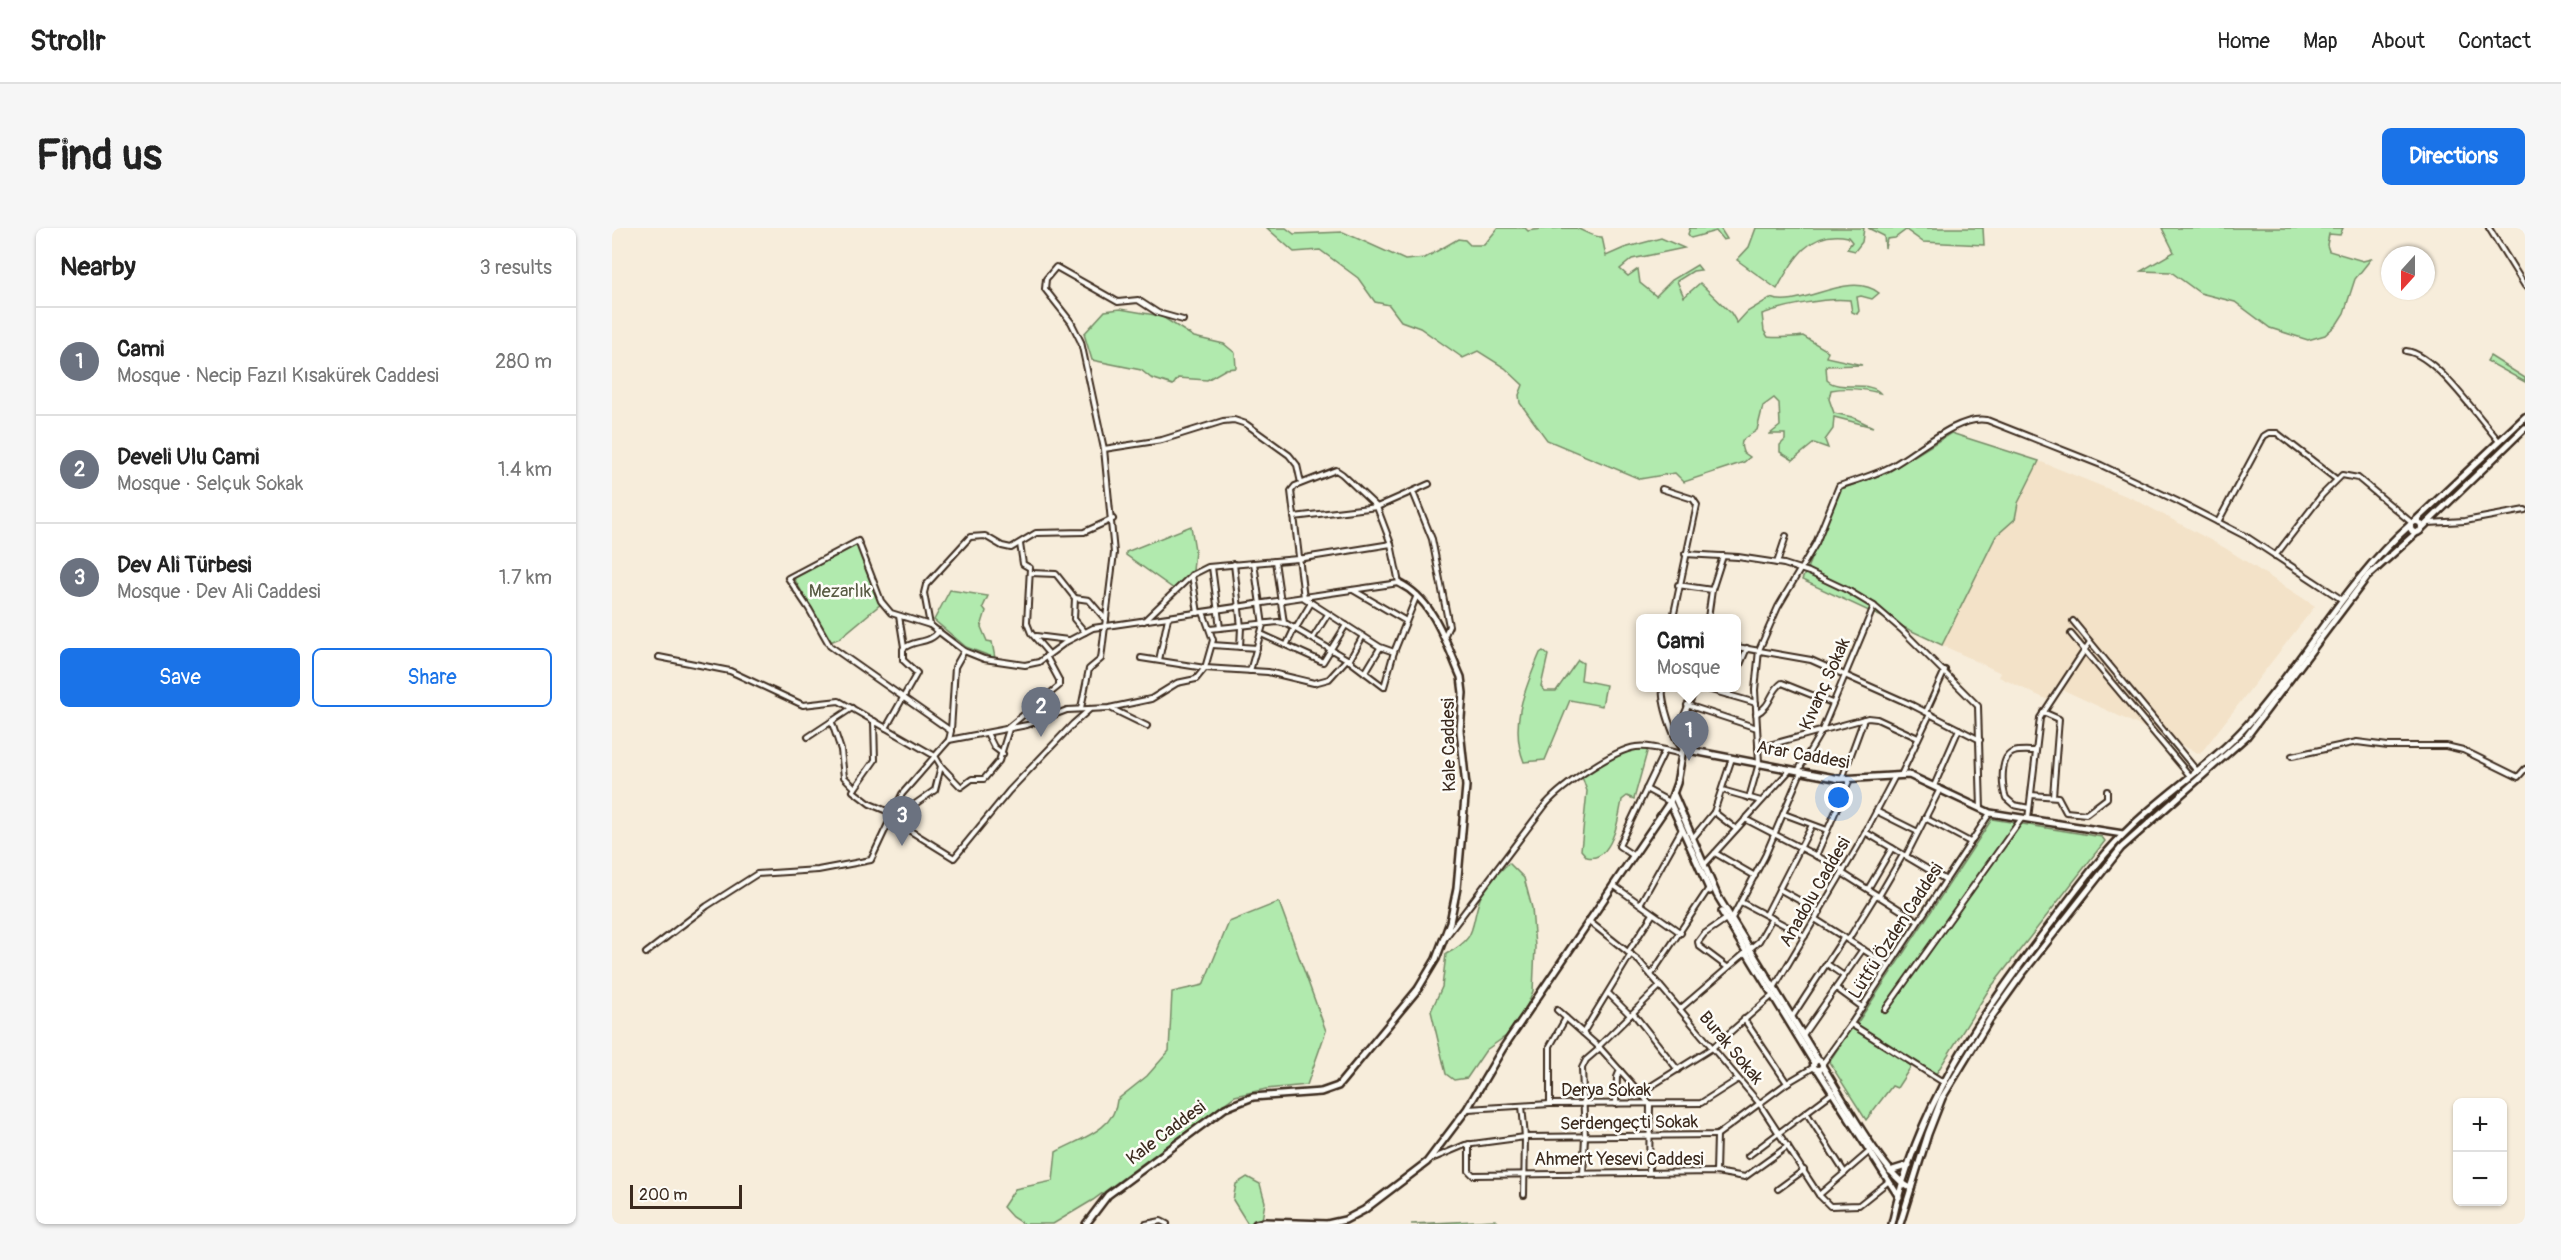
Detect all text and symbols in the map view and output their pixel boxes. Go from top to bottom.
text: Strollr [30,24,105,59]
text: Home [2217,28,2270,55]
text: Map [2303,28,2338,55]
text: About [2371,28,2425,55]
text: Contact [2458,28,2531,55]
button: Directions [2382,128,2525,185]
text: Find us [36,130,162,182]
north arrow [2381,246,2435,300]
text: Nearby [60,251,136,283]
text: 3 results [480,255,552,280]
text: Cami [117,335,164,363]
text: 1 [76,349,83,374]
text: 280 m [495,349,552,374]
text: Mosque · Necip Fazıl Kısakürek Caddesi [117,363,439,388]
text: Develi Ulu Cami [117,443,259,471]
text: 2 [74,457,85,482]
text: 1.4 km [498,457,552,482]
text: Mosque · Selçuk Sokak [117,471,303,496]
text: Dev Ali Türbesi [117,551,251,579]
text: 3 [74,565,85,590]
text: 1.7 km [499,565,552,590]
text: Mosque · Dev Ali Caddesi [117,579,321,604]
park label: Mezarlık [809,580,872,603]
popup [1636,614,1741,692]
text: Cami [1657,627,1704,655]
street label: Kıvanç Sokak [1794,634,1856,734]
button: Save [60,648,300,707]
button: Share [312,648,552,707]
text: Mosque [1657,655,1720,680]
pin: 2 [1022,688,1060,737]
street label: Kale Caddesi [1437,698,1461,792]
pin: 1 [1670,712,1708,761]
street label: Arar Caddesi [1755,735,1851,775]
your location [1824,783,1853,812]
pin: 3 [882,796,922,846]
street label: Anadolu Caddesi [1774,833,1856,951]
street label: Lütfü Özden Caddesi [1843,859,1949,1003]
street label: Burak Sokak [1694,1007,1769,1090]
street label: Derya Sokak [1561,1079,1652,1102]
street label: Kale Caddesi [1122,1096,1210,1170]
map controls [2453,1098,2507,1206]
button: + [2453,1098,2507,1152]
street label: Serdengeçti Sokak [1560,1110,1699,1136]
street label: Ahmert Yesevi Caddesi [1534,1148,1704,1171]
button: − [2453,1152,2507,1206]
scale bar [630,1182,742,1210]
text: 200 m [639,1185,687,1205]

